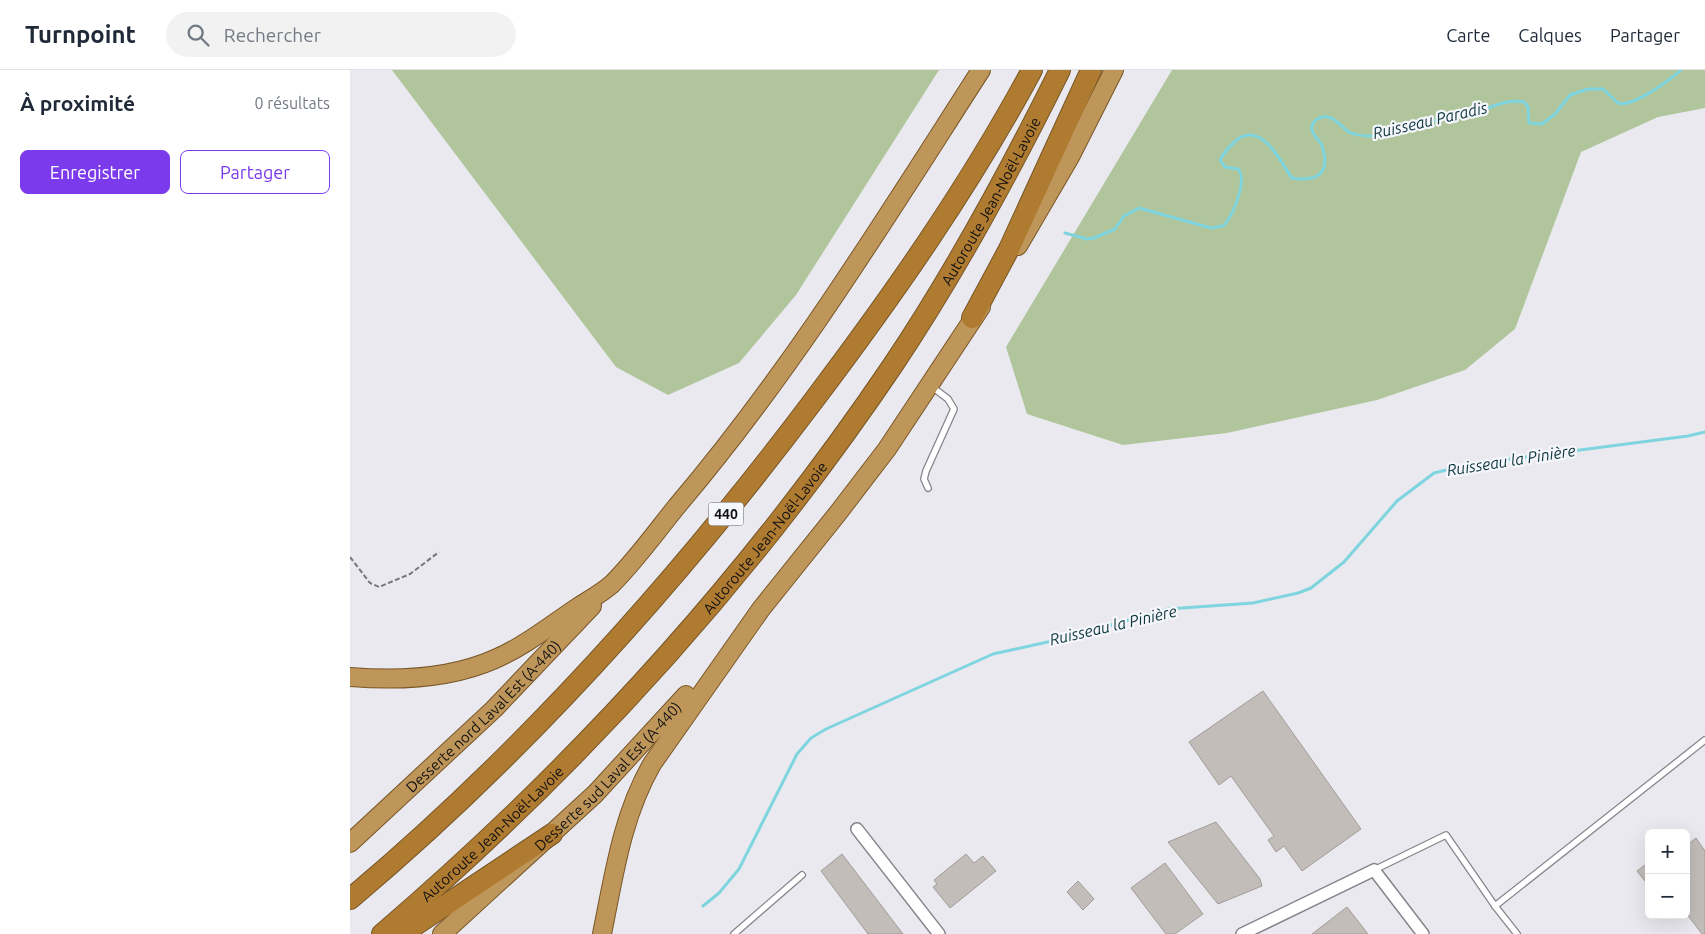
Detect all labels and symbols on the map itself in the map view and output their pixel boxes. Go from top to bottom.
water label: Ruisseau Paradis [1371,98,1489,142]
street label: Autoroute Jean-Noël-Lavoie [937,114,1044,288]
water label: Ruisseau la Pinière [1445,441,1577,479]
street label: Autoroute Jean-Noël-Lavoie [699,458,830,617]
road number: 440 [708,502,744,526]
water label: Ruisseau la Pinière [1048,602,1178,648]
street label: Desserte nord Laval Est (A-440) [402,636,564,795]
street label: Desserte sud Laval Est (A-440) [531,698,684,854]
street label: Autoroute Jean-Noël-Lavoie [417,762,567,905]

